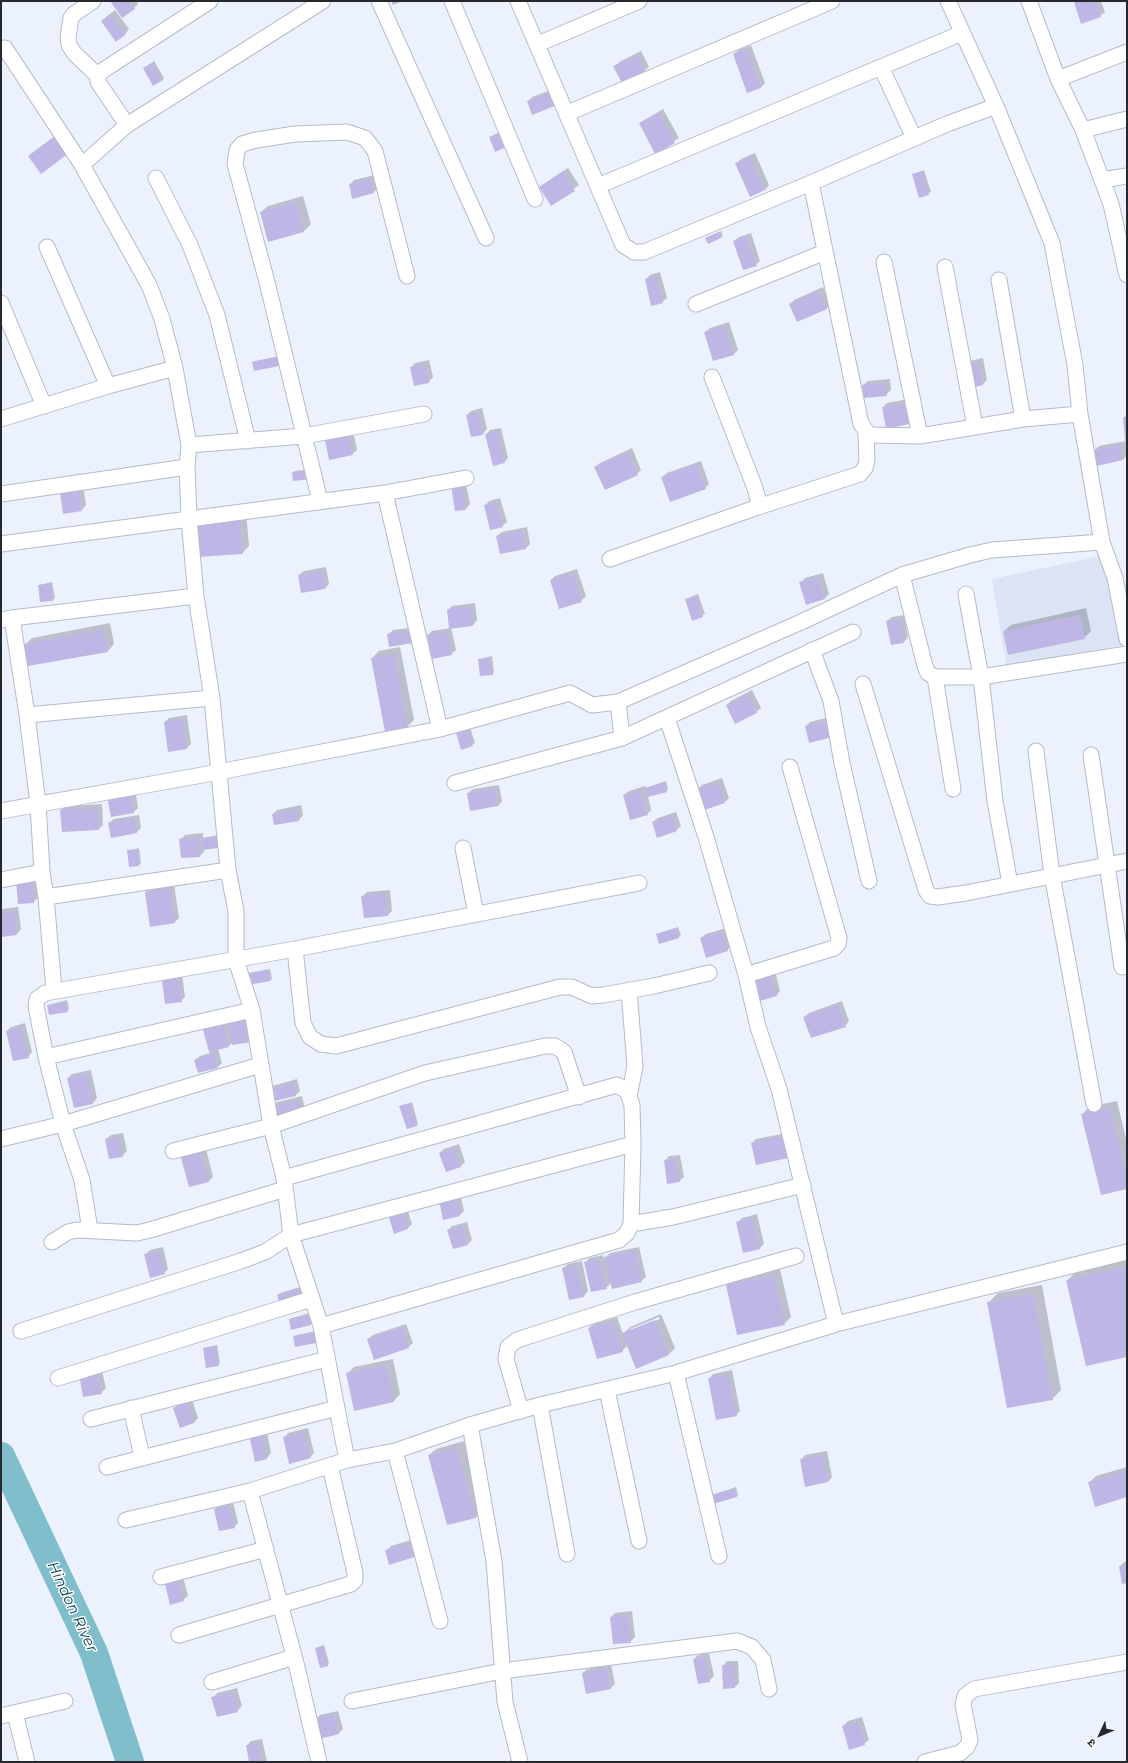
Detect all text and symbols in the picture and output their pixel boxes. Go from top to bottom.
water label: Hindon River [43,1559,101,1655]
north arrow [1080,1715,1120,1755]
text: उ [1084,1736,1099,1751]

